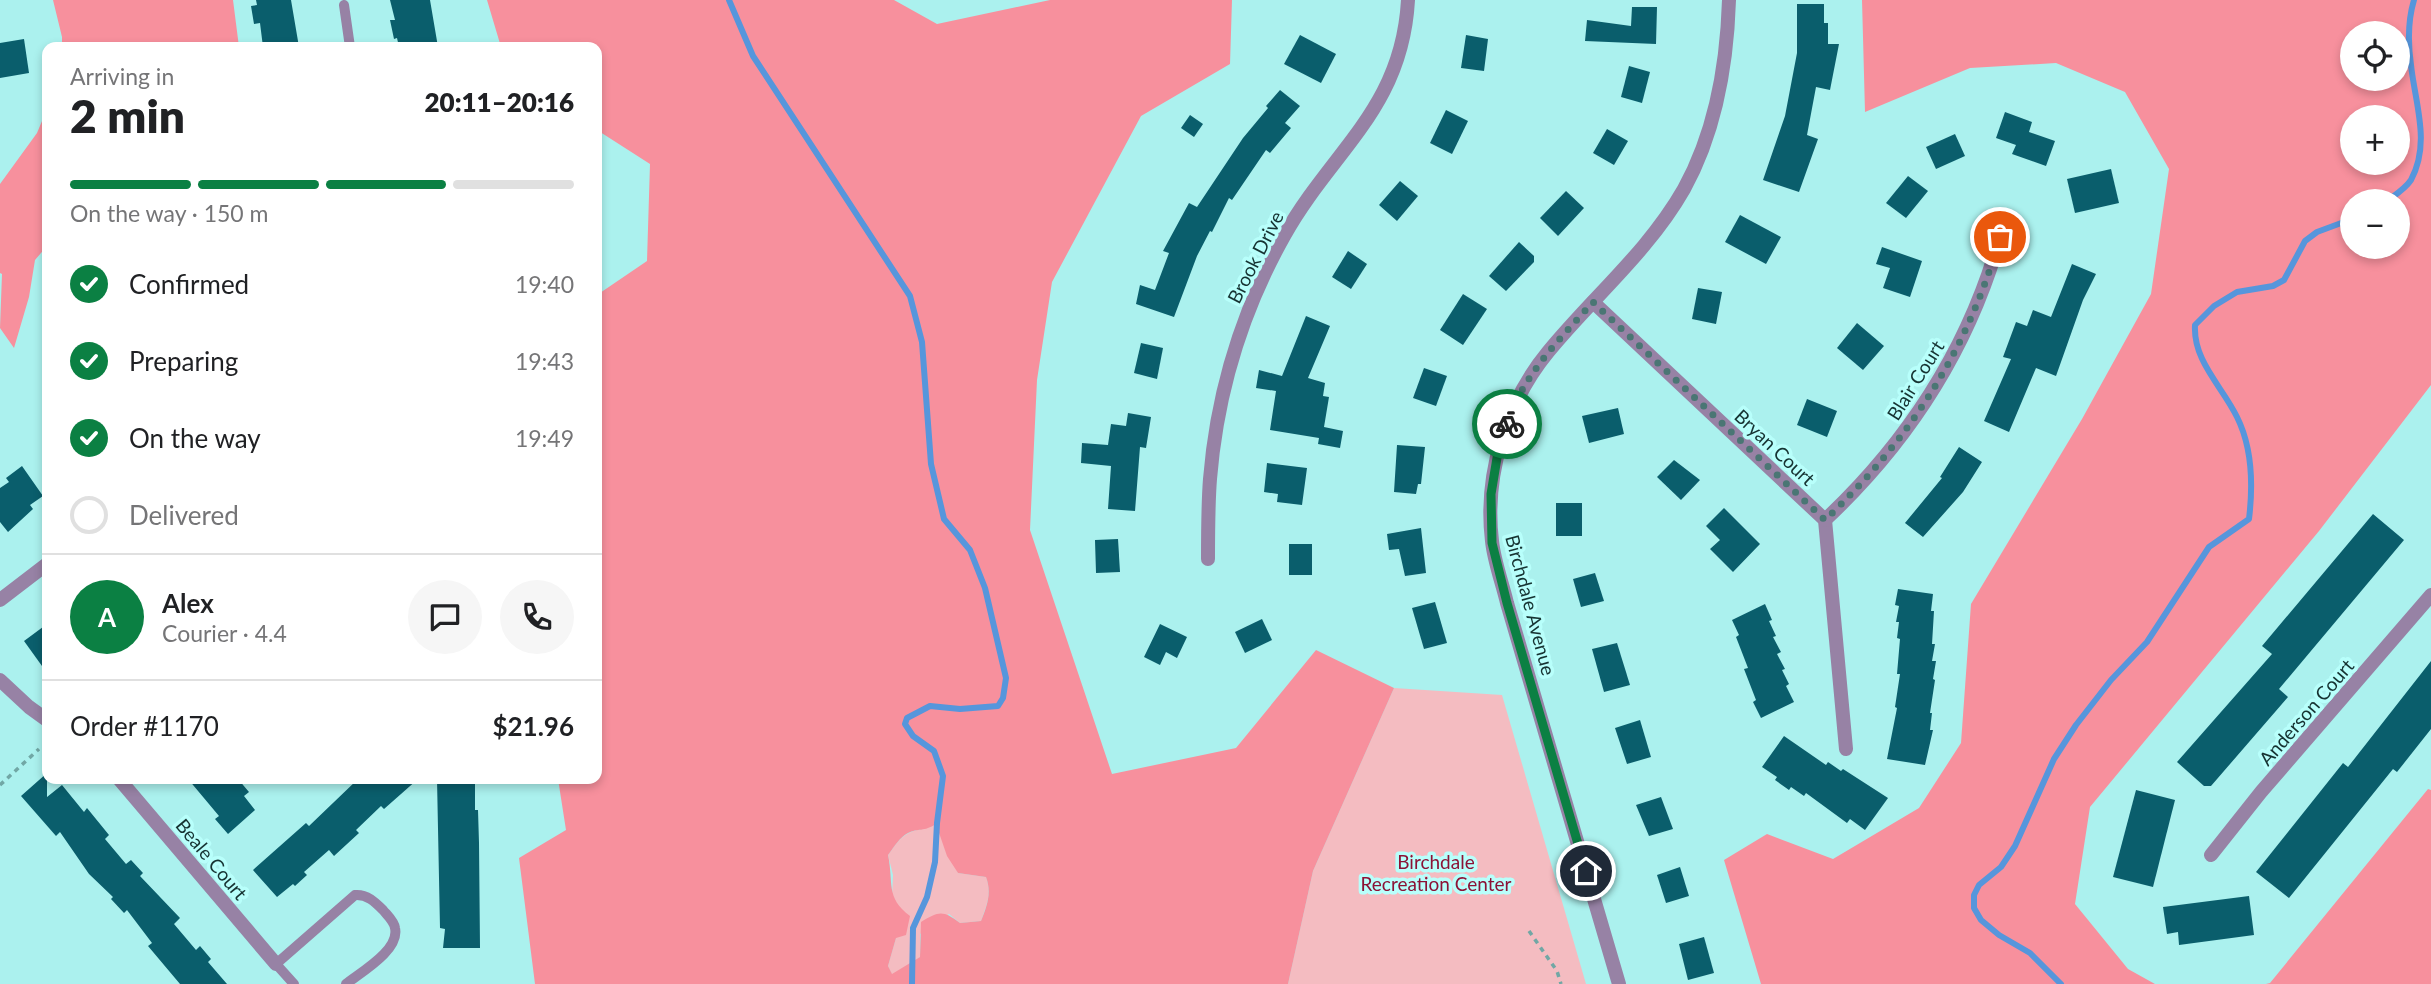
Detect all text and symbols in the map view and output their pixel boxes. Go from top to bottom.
map controls [2340,21,2410,259]
button: locate [2340,21,2410,91]
text: Arriving in [70,62,174,90]
text: 20:11–20:16 [424,86,574,118]
text: 2 min [70,88,185,143]
button: + [2340,105,2410,175]
button: − [2340,189,2410,259]
text: On the way · 150 m [70,199,269,227]
street label: Brook Drive [1222,207,1288,307]
pin [1970,207,2030,267]
icon: bag [1981,218,2019,256]
icon: check [70,265,108,303]
text: Confirmed [129,268,249,300]
text: 19:40 [515,270,574,298]
street label: Blair Court [1882,336,1949,424]
icon: check [70,342,108,380]
text: Preparing [129,345,238,377]
text: 19:43 [515,347,574,375]
courier [1472,389,1542,459]
street label: Bryan Court [1730,404,1820,490]
icon: bike [1488,405,1526,443]
icon: check [70,419,108,457]
text: On the way [129,422,261,454]
text: 19:49 [515,424,574,452]
text: Delivered [129,499,239,531]
street label: Birchdale Avenue [1501,532,1561,678]
button: chat [408,580,482,654]
button: phone [500,580,574,654]
text: Alex [162,587,214,619]
text: A [98,601,116,633]
text: Courier · 4.4 [162,619,287,647]
street label: Anderson Court [2254,654,2358,770]
text: Order #1170 [70,710,219,742]
text: $21.96 [492,710,574,742]
street label: Beale Court [172,814,253,904]
pin [1556,841,1616,901]
park label: Birchdale Recreation Center [1361,850,1512,895]
icon: home [1567,852,1605,890]

